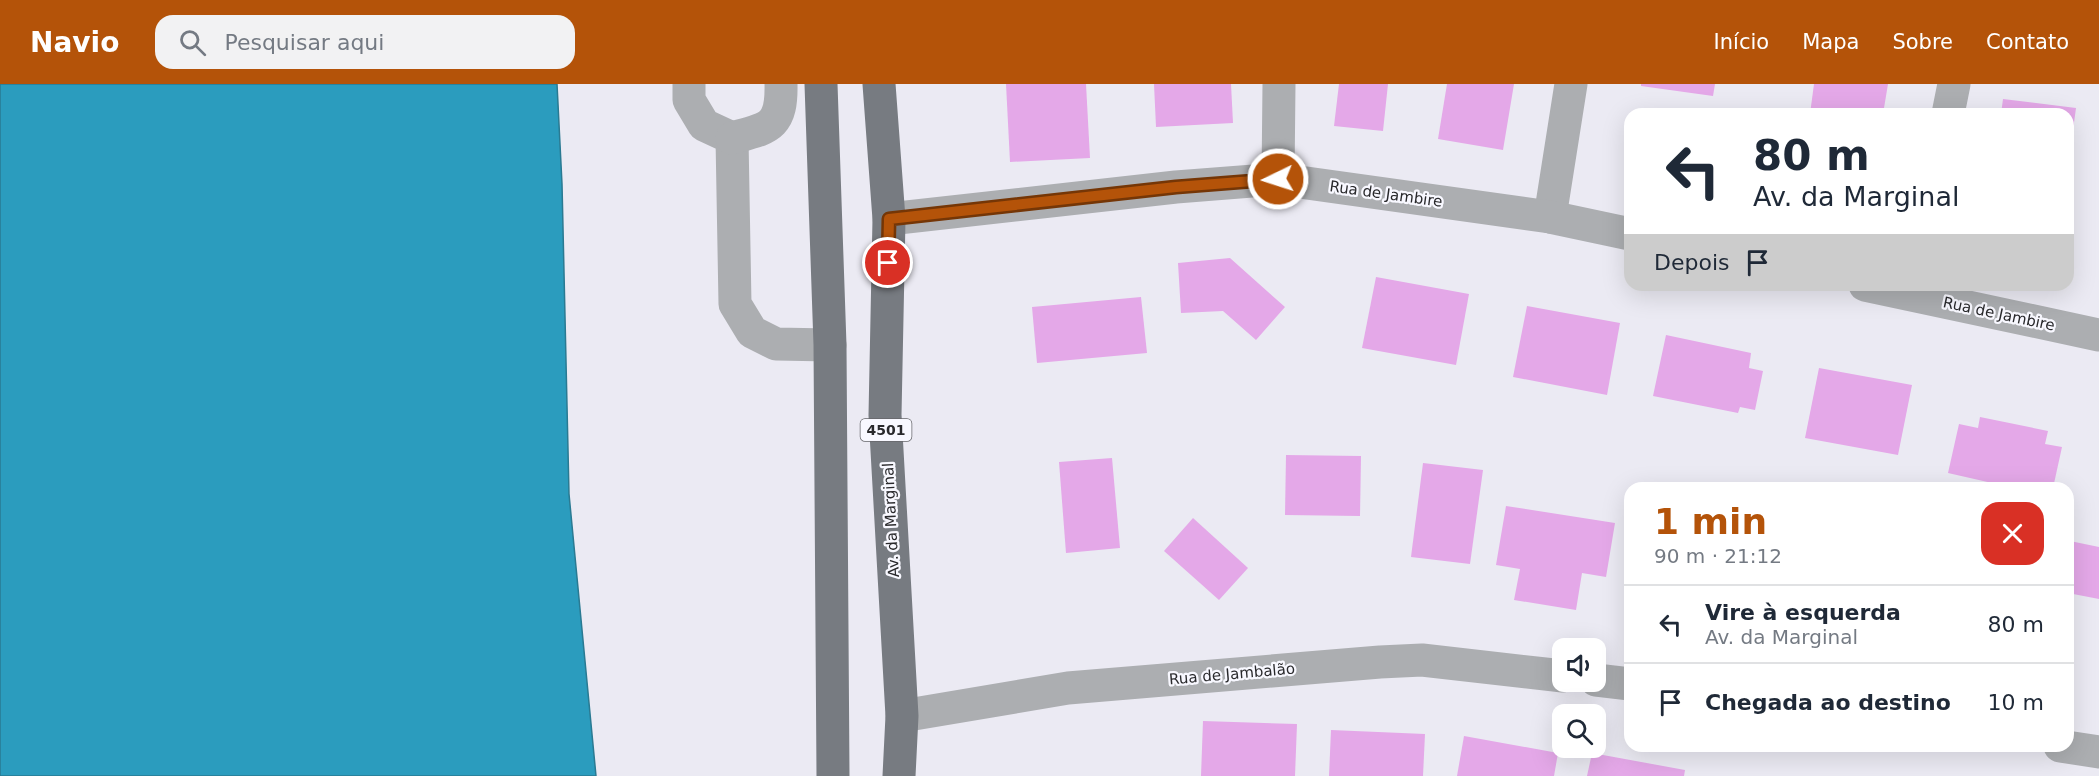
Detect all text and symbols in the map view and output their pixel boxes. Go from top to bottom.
search box [155,15,575,69]
text: Navio [30,26,119,59]
icon: search [176,26,209,59]
text: Pesquisar aqui [224,30,384,55]
text: Início [1714,30,1769,54]
text: Mapa [1802,30,1859,54]
text: Sobre [1892,30,1953,54]
text: Contato [1986,30,2069,54]
text: 80 m [1753,131,1870,180]
icon: left [1654,132,1732,210]
position arrow [1246,147,1310,211]
street label: Rua de Jambire [1328,177,1444,211]
text: Av. da Marginal [1753,181,1959,212]
pin [862,237,913,288]
icon: arrive [871,246,904,279]
icon: arrive [1741,246,1774,279]
text: Depois [1654,250,1729,275]
street label: Rua de Jambire [1942,293,2056,335]
road number: 4501 [860,419,912,441]
street label: Av. da Marginal [879,462,903,578]
text: 1 min [1654,501,1767,542]
button: close [1981,502,2044,565]
text: 90 m · 21:12 [1654,544,1782,568]
text: Vire à esquerda [1705,600,1901,625]
icon: left [1654,608,1687,641]
text: 80 m [1988,612,2044,637]
text: Av. da Marginal [1705,625,1858,649]
map controls [1552,638,1606,758]
button: sound [1552,638,1606,692]
street label: Rua de Jambalão [1168,660,1296,688]
icon: arrive [1654,686,1687,719]
text: Chegada ao destino [1705,690,1951,715]
text: 10 m [1988,690,2044,715]
button: search [1552,704,1606,758]

